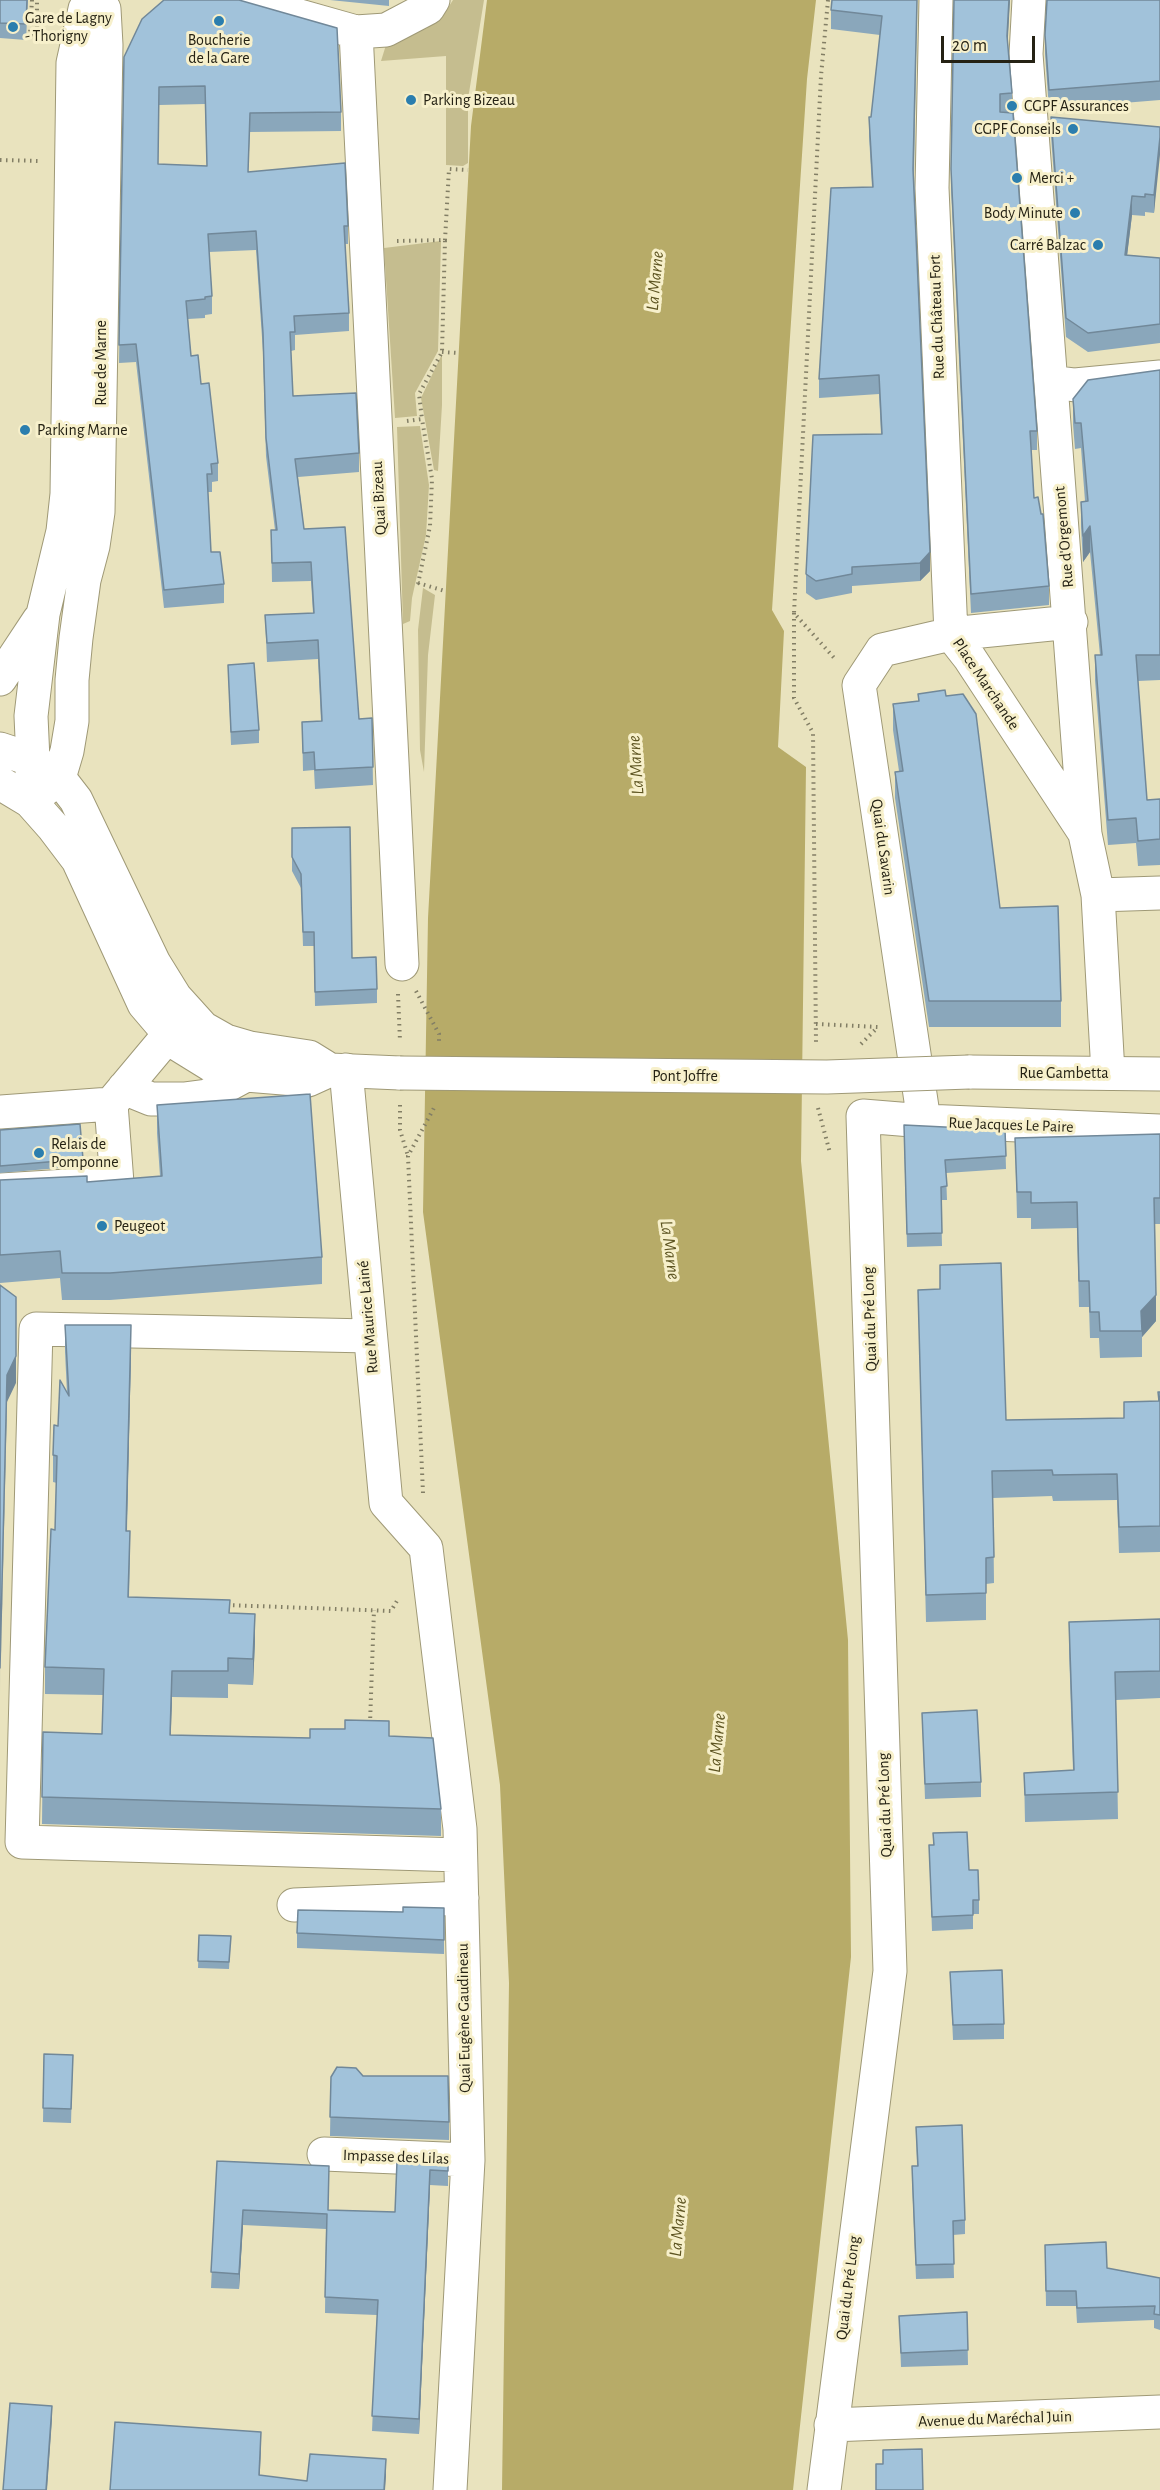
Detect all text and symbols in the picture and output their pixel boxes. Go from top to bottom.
place label: Gare de Lagny - Thorigny [25,8,112,46]
marker: Boucherie de la Gare [212,14,226,28]
marker: Gare de Lagny - Thorigny [6,20,20,34]
scale bar [944,24,1038,62]
place label: Boucherie de la Gare [188,30,250,68]
text: 20 m [952,37,987,55]
place label: Parking Bizeau [423,90,515,110]
marker: Parking Bizeau [404,93,418,107]
place label: CGPF Assurances [1024,96,1129,116]
marker: CGPF Assurances [1005,99,1019,113]
place label: CGPF Conseils [974,119,1061,139]
marker: CGPF Conseils [1066,122,1080,136]
place label: Merci + [1029,168,1074,188]
marker: Merci + [1010,171,1024,185]
place label: Body Minute [984,203,1063,223]
marker: Body Minute [1068,206,1082,220]
place label: Carré Balzac [1010,235,1086,255]
marker: Carré Balzac [1091,238,1105,252]
water label: La Marne [642,250,668,312]
street label: Rue du Château Fort [925,254,949,380]
street label: Rue de Marne [91,320,111,406]
place label: Parking Marne [37,420,128,440]
marker: Parking Marne [18,423,32,437]
street label: Quai Bizeau [367,461,391,535]
street label: Rue d'Orgemont [1050,485,1078,589]
street label: Place Marchande [948,635,1024,733]
water label: La Marne [623,734,649,796]
street label: Quai du Savarin [867,798,899,896]
street label: Rue Gambetta [1019,1063,1109,1083]
street label: Pont Joffre [652,1066,718,1086]
street label: Rue Jacques Le Paire [948,1113,1074,1137]
place label: Relais de Pomponne [51,1134,119,1172]
marker: Relais de Pomponne [32,1146,46,1160]
place label: Peugeot [114,1216,165,1236]
marker: Peugeot [95,1219,109,1233]
water label: La Marne [655,1219,685,1281]
street label: Rue Maurice Lainé [353,1260,383,1374]
street label: Quai du Pré Long [859,1266,881,1372]
water label: La Marne [704,1712,730,1774]
street label: Quai du Pré Long [874,1752,896,1858]
street label: Quai Eugène Gaudineau [453,1943,475,2093]
street label: Impasse des Lilas [343,2146,449,2168]
water label: La Marne [665,2196,691,2258]
street label: Quai du Pré Long [832,2235,864,2341]
street label: Avenue du Maréchal Juin [918,2407,1072,2431]

